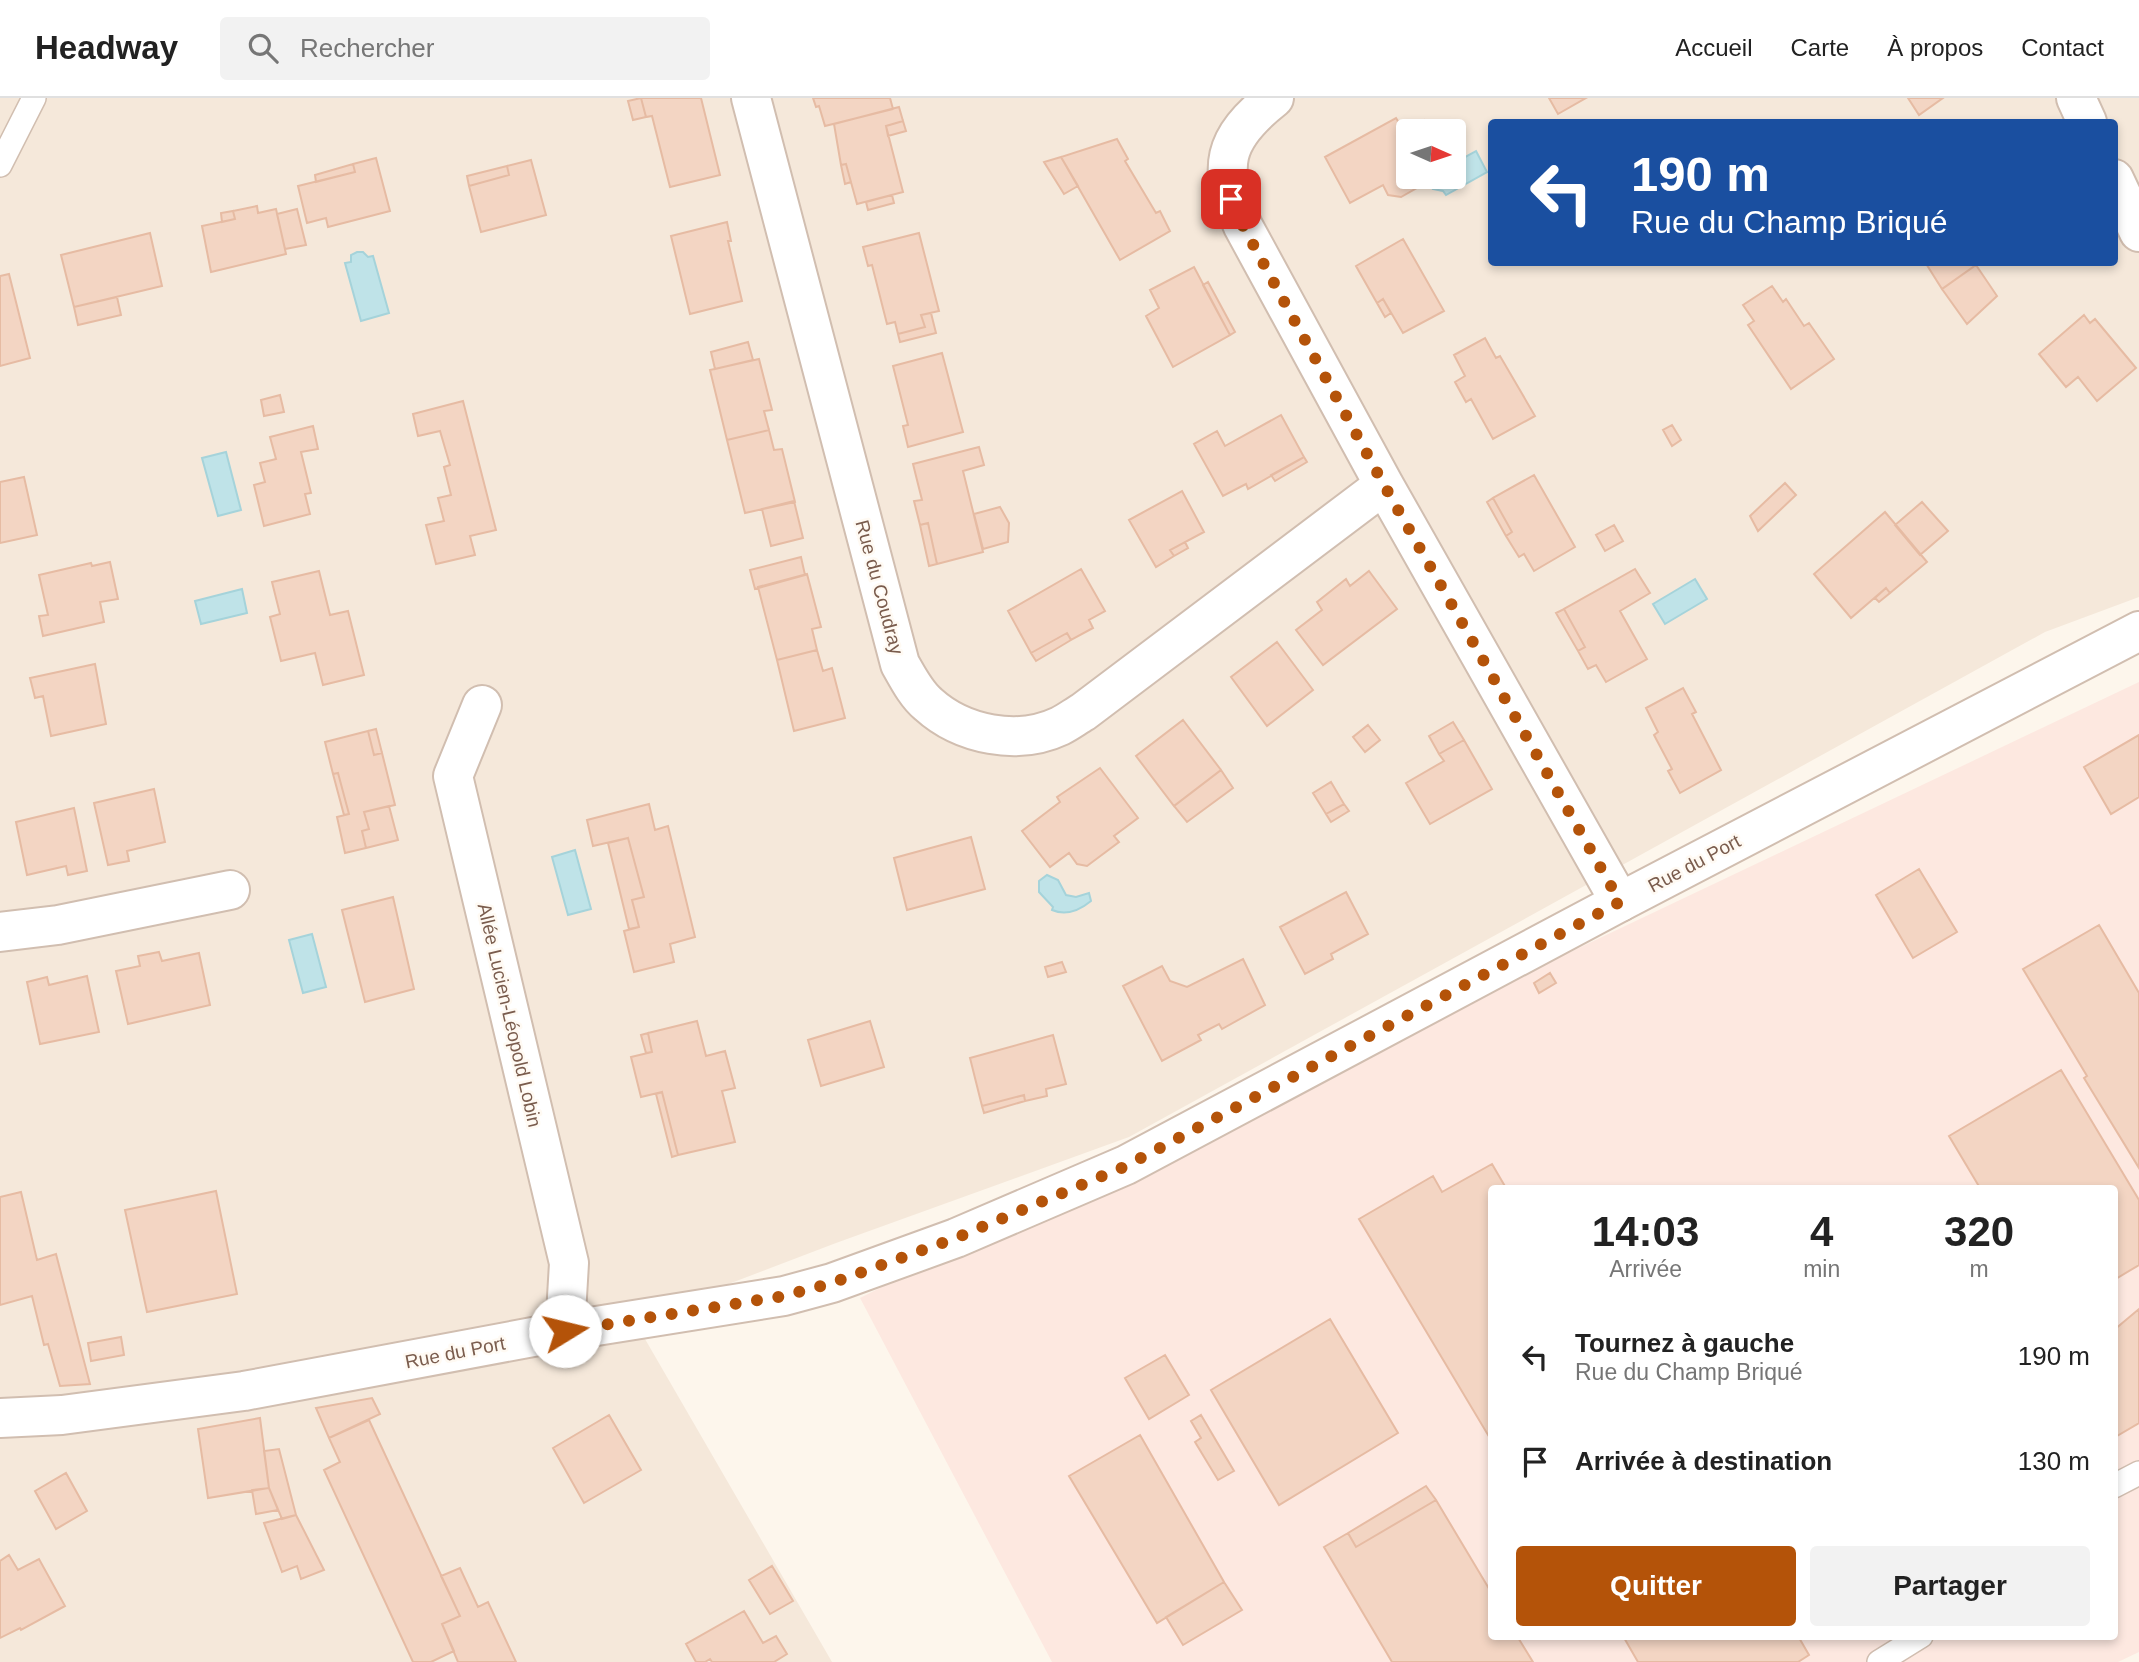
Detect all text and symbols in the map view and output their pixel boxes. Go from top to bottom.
search box [220,17,710,80]
text: Headway [35,29,178,66]
icon: search [244,29,282,67]
text: Rechercher [300,33,434,63]
text: Accueil [1675,34,1753,61]
text: Carte [1791,34,1849,61]
text: À propos [1887,34,1983,61]
text: Contact [2021,34,2104,61]
north arrow [1396,119,1466,189]
map controls [1396,119,1466,189]
icon: left [1516,147,1607,238]
text: 190 m [1631,147,1770,201]
pin [1201,169,1261,229]
icon: arrive [1212,180,1250,218]
text: Rue du Champ Briqué [1631,204,1948,240]
street label: Rue du Coudray [851,518,908,657]
street label: Rue du Port [1645,830,1745,897]
street label: Allée Lucien-Léopold Lobin [473,901,546,1129]
text: 14:03 [1592,1208,1699,1255]
text: 4 [1810,1208,1833,1255]
text: 320 [1944,1208,2014,1255]
text: Arrivée [1609,1256,1682,1282]
text: min [1803,1256,1840,1282]
text: m [1970,1256,1989,1282]
position arrow [528,1294,602,1368]
text: Tournez à gauche [1575,1328,1794,1358]
street label: Rue du Port [403,1332,508,1372]
icon: left [1516,1338,1554,1376]
text: 190 m [2018,1341,2090,1371]
text: Rue du Champ Briqué [1575,1359,1803,1385]
icon: arrive [1516,1443,1554,1481]
text: Arrivée à destination [1575,1446,1832,1476]
text: 130 m [2018,1446,2090,1476]
button: Quitter [1516,1546,1796,1626]
button: Partager [1810,1546,2090,1626]

